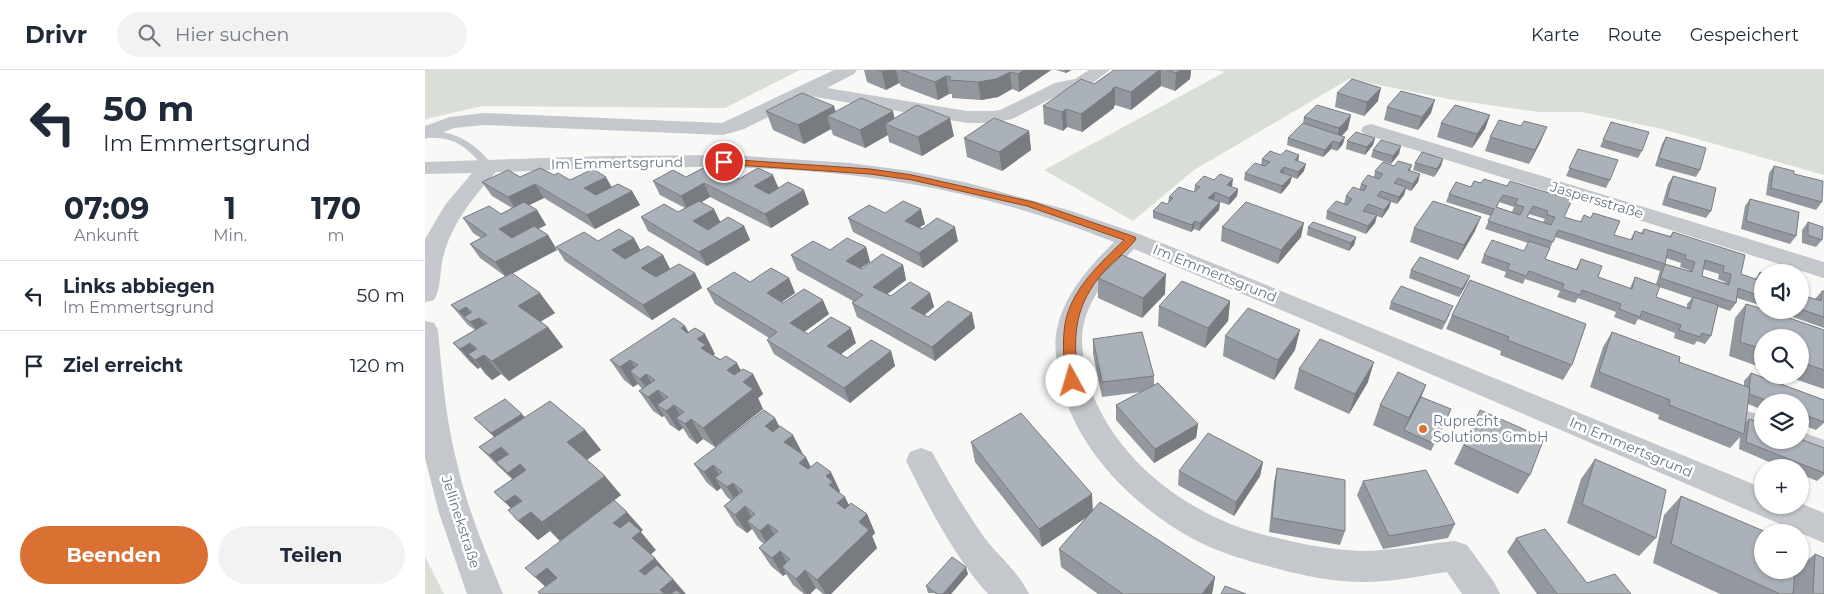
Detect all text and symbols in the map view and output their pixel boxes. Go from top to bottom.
search box [117,12,467,57]
text: Drivr [25,20,87,49]
icon: search [135,21,163,49]
text: Hier suchen [175,23,289,46]
text: Karte [1531,24,1579,46]
text: Route [1607,24,1662,46]
text: Gespeichert [1690,24,1799,46]
text: 50 m [103,87,194,130]
icon: left [20,90,85,155]
text: Im Emmertsgrund [103,130,311,157]
pin [703,141,745,183]
icon: arrive [710,148,738,176]
street label: Im Emmertsgrund [551,153,683,173]
street label: Jaspersstraße [1547,177,1646,223]
text: 07:09 [64,190,149,227]
text: 1 [224,190,236,227]
text: 170 [311,190,361,227]
text: Ankunft [74,226,139,245]
text: Min. [213,226,247,245]
text: m [328,226,345,245]
street label: Im Emmertsgrund [1150,240,1280,306]
map controls [1754,264,1809,579]
button: sound [1754,264,1809,319]
text: Links abbiegen [63,275,215,298]
icon: left [20,282,48,310]
text: 50 m [357,284,405,307]
text: Im Emmertsgrund [63,298,214,317]
button: search [1754,329,1809,384]
icon: arrive [20,352,48,380]
text: Ziel erreicht [63,354,183,377]
text: 120 m [350,354,405,377]
position arrow [1045,354,1097,406]
button: layers [1754,394,1809,449]
place label: Ruprecht Solutions GmbH [1433,412,1548,446]
street label: Im Emmertsgrund [1567,413,1695,481]
marker: Ruprecht Solutions GmbH [1417,423,1429,435]
button: + [1754,459,1809,514]
street label: Jellinekstraße [437,472,484,571]
button: − [1754,524,1809,579]
button: Beenden [20,526,208,584]
button: Teilen [218,526,405,584]

